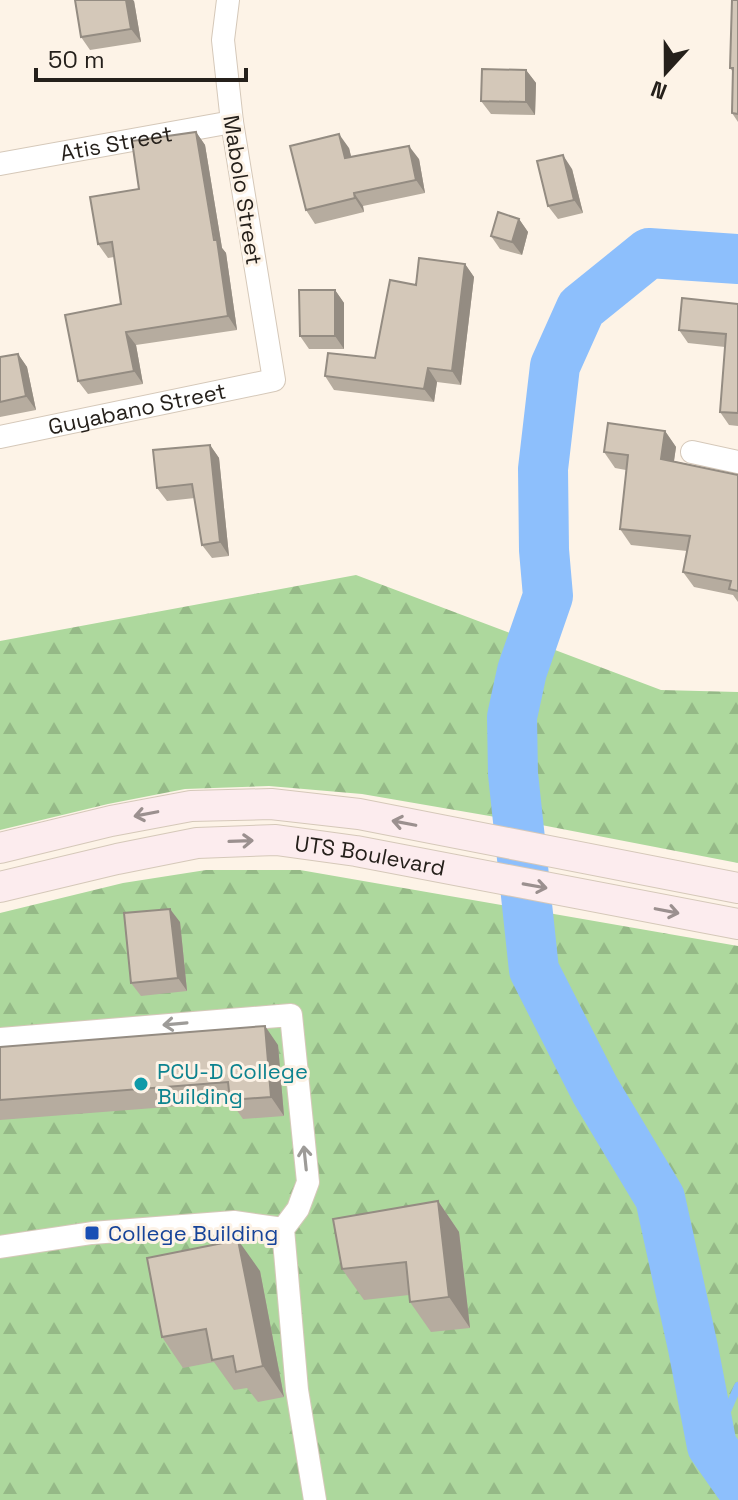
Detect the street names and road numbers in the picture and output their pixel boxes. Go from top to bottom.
street label: Mabolo Street [217,113,269,267]
street label: Atis Street [58,119,174,167]
street label: Guyabano Street [46,376,229,441]
street label: UTS Boulevard [293,829,447,882]

